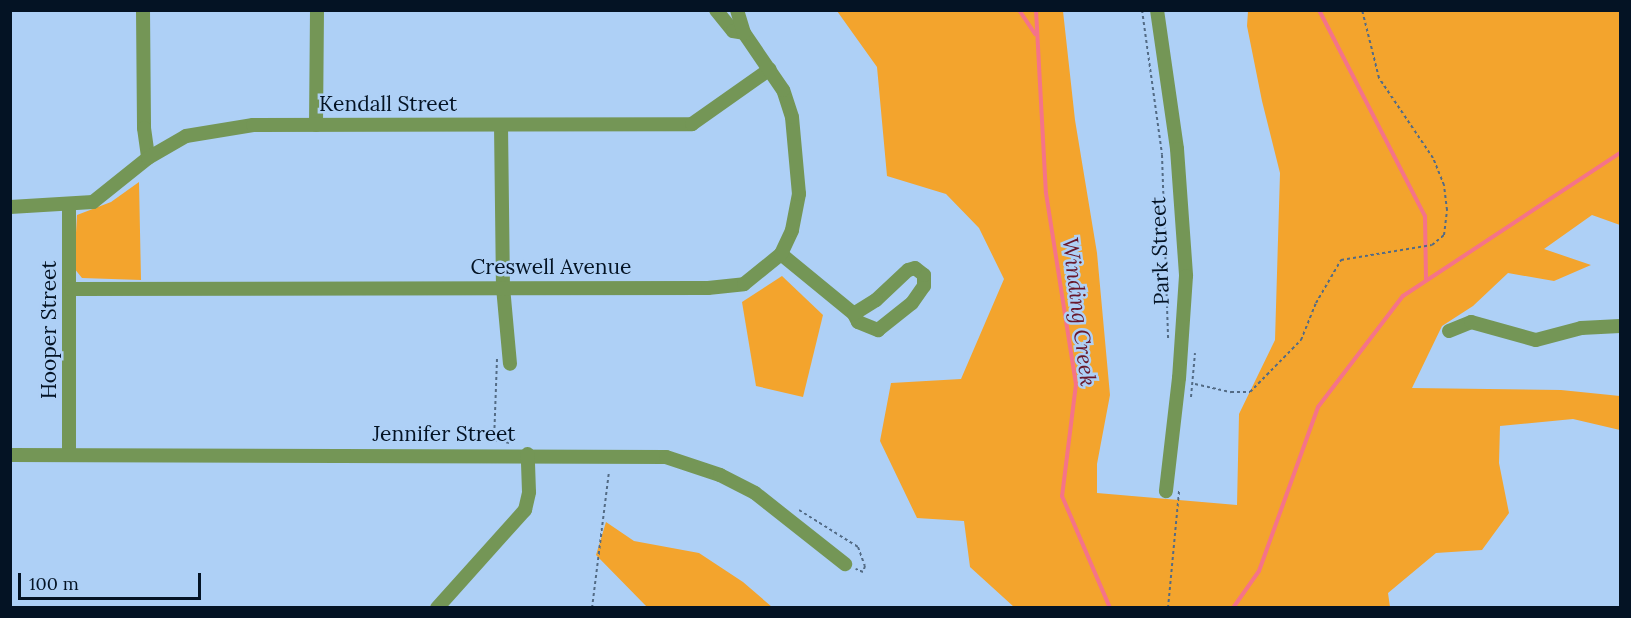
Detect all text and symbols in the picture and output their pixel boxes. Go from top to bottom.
street label: Kendall Street [319,91,457,117]
street label: Park Street [1146,196,1174,306]
water label: Winding Creek [1057,236,1101,388]
street label: Creswell Avenue [471,254,631,280]
street label: Hooper Street [36,261,62,399]
street label: Jennifer Street [373,421,515,447]
scale bar [21,561,204,599]
text: 100 m [29,572,79,595]

